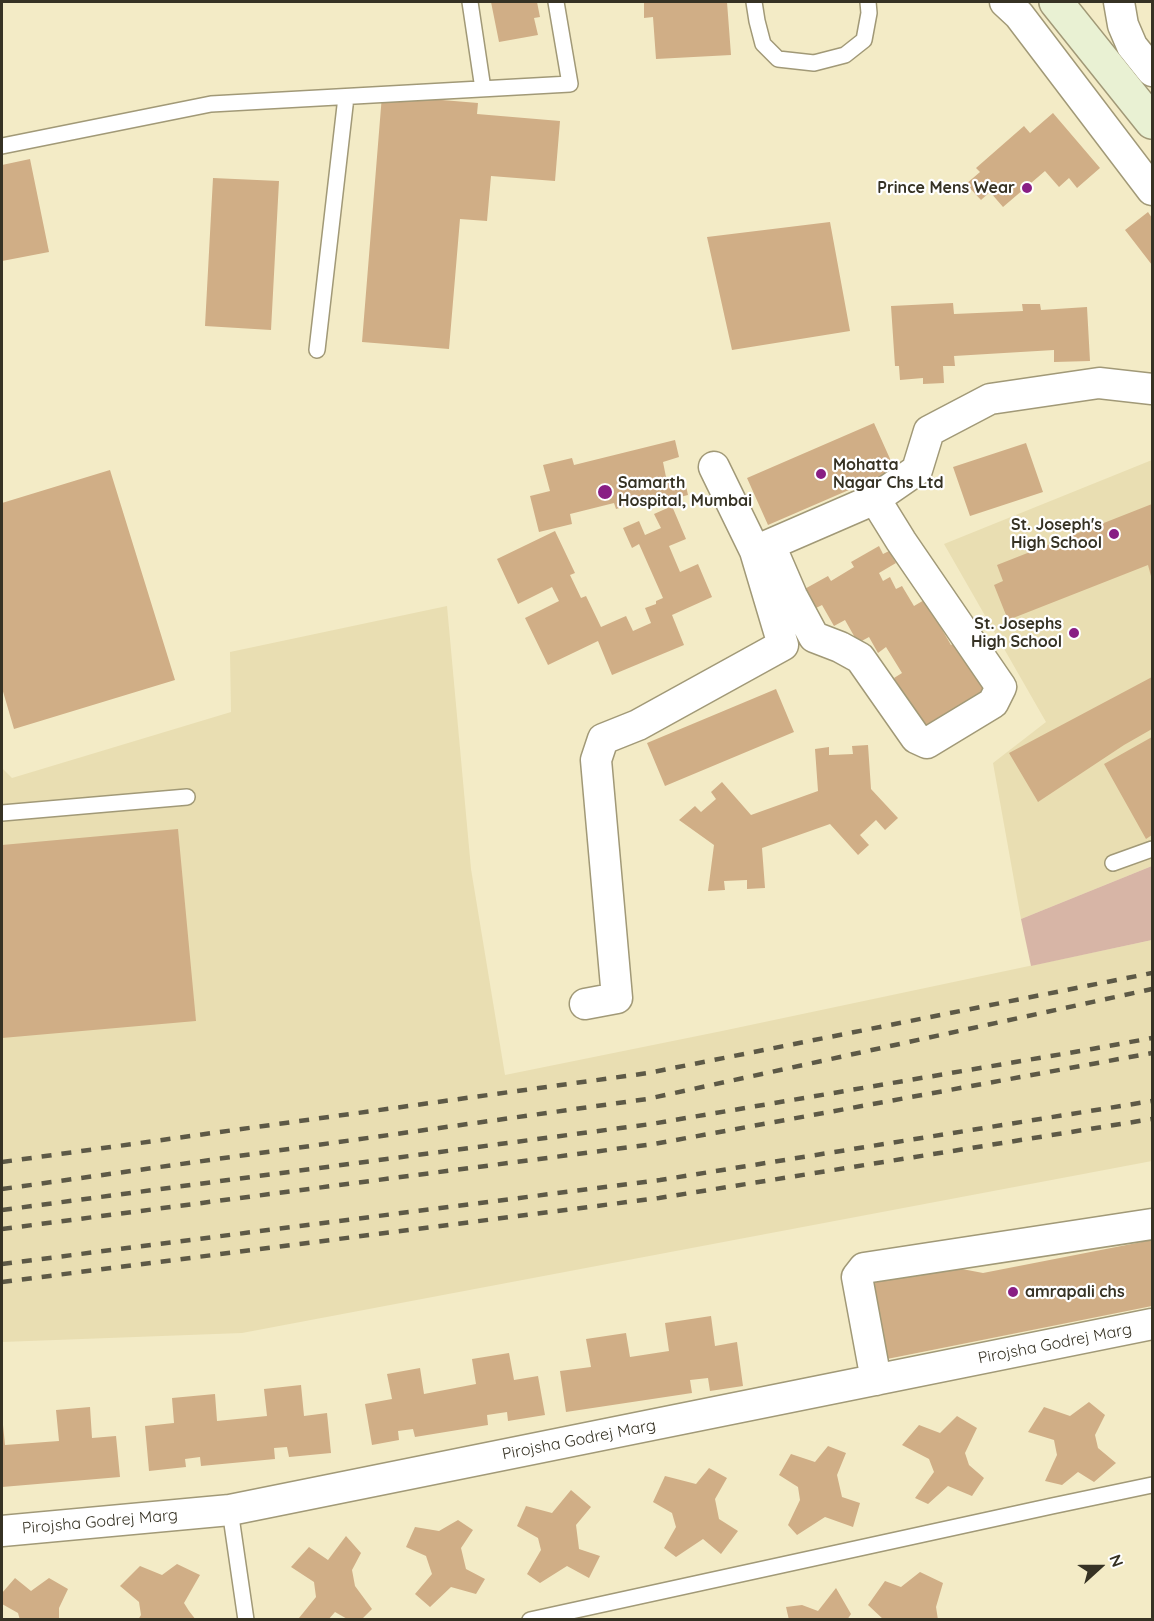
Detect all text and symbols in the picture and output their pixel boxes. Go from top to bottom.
place label: Prince Mens Wear [877,178,1015,198]
marker: Prince Mens Wear [1020,181,1034,195]
place label: Mohatta Nagar Chs Ltd [833,455,943,493]
marker: Mohatta Nagar Chs Ltd [814,467,828,481]
place label: Samarth Hospital, Mumbai [618,473,752,511]
marker: Samarth Hospital, Mumbai [596,483,614,501]
place label: St. Joseph's High School [1011,515,1102,553]
marker: St. Joseph's High School [1107,527,1121,541]
place label: St. Josephs High School [971,614,1062,652]
marker: St. Josephs High School [1067,626,1081,640]
place label: amrapali chs [1025,1282,1125,1302]
marker: amrapali chs [1006,1285,1020,1299]
street label: Pirojsha Godrej Marg [976,1320,1134,1368]
street label: Pirojsha Godrej Marg [500,1416,658,1464]
street label: Pirojsha Godrej Marg [21,1506,179,1538]
north arrow [1070,1537,1130,1597]
text: N [1105,1551,1128,1570]

